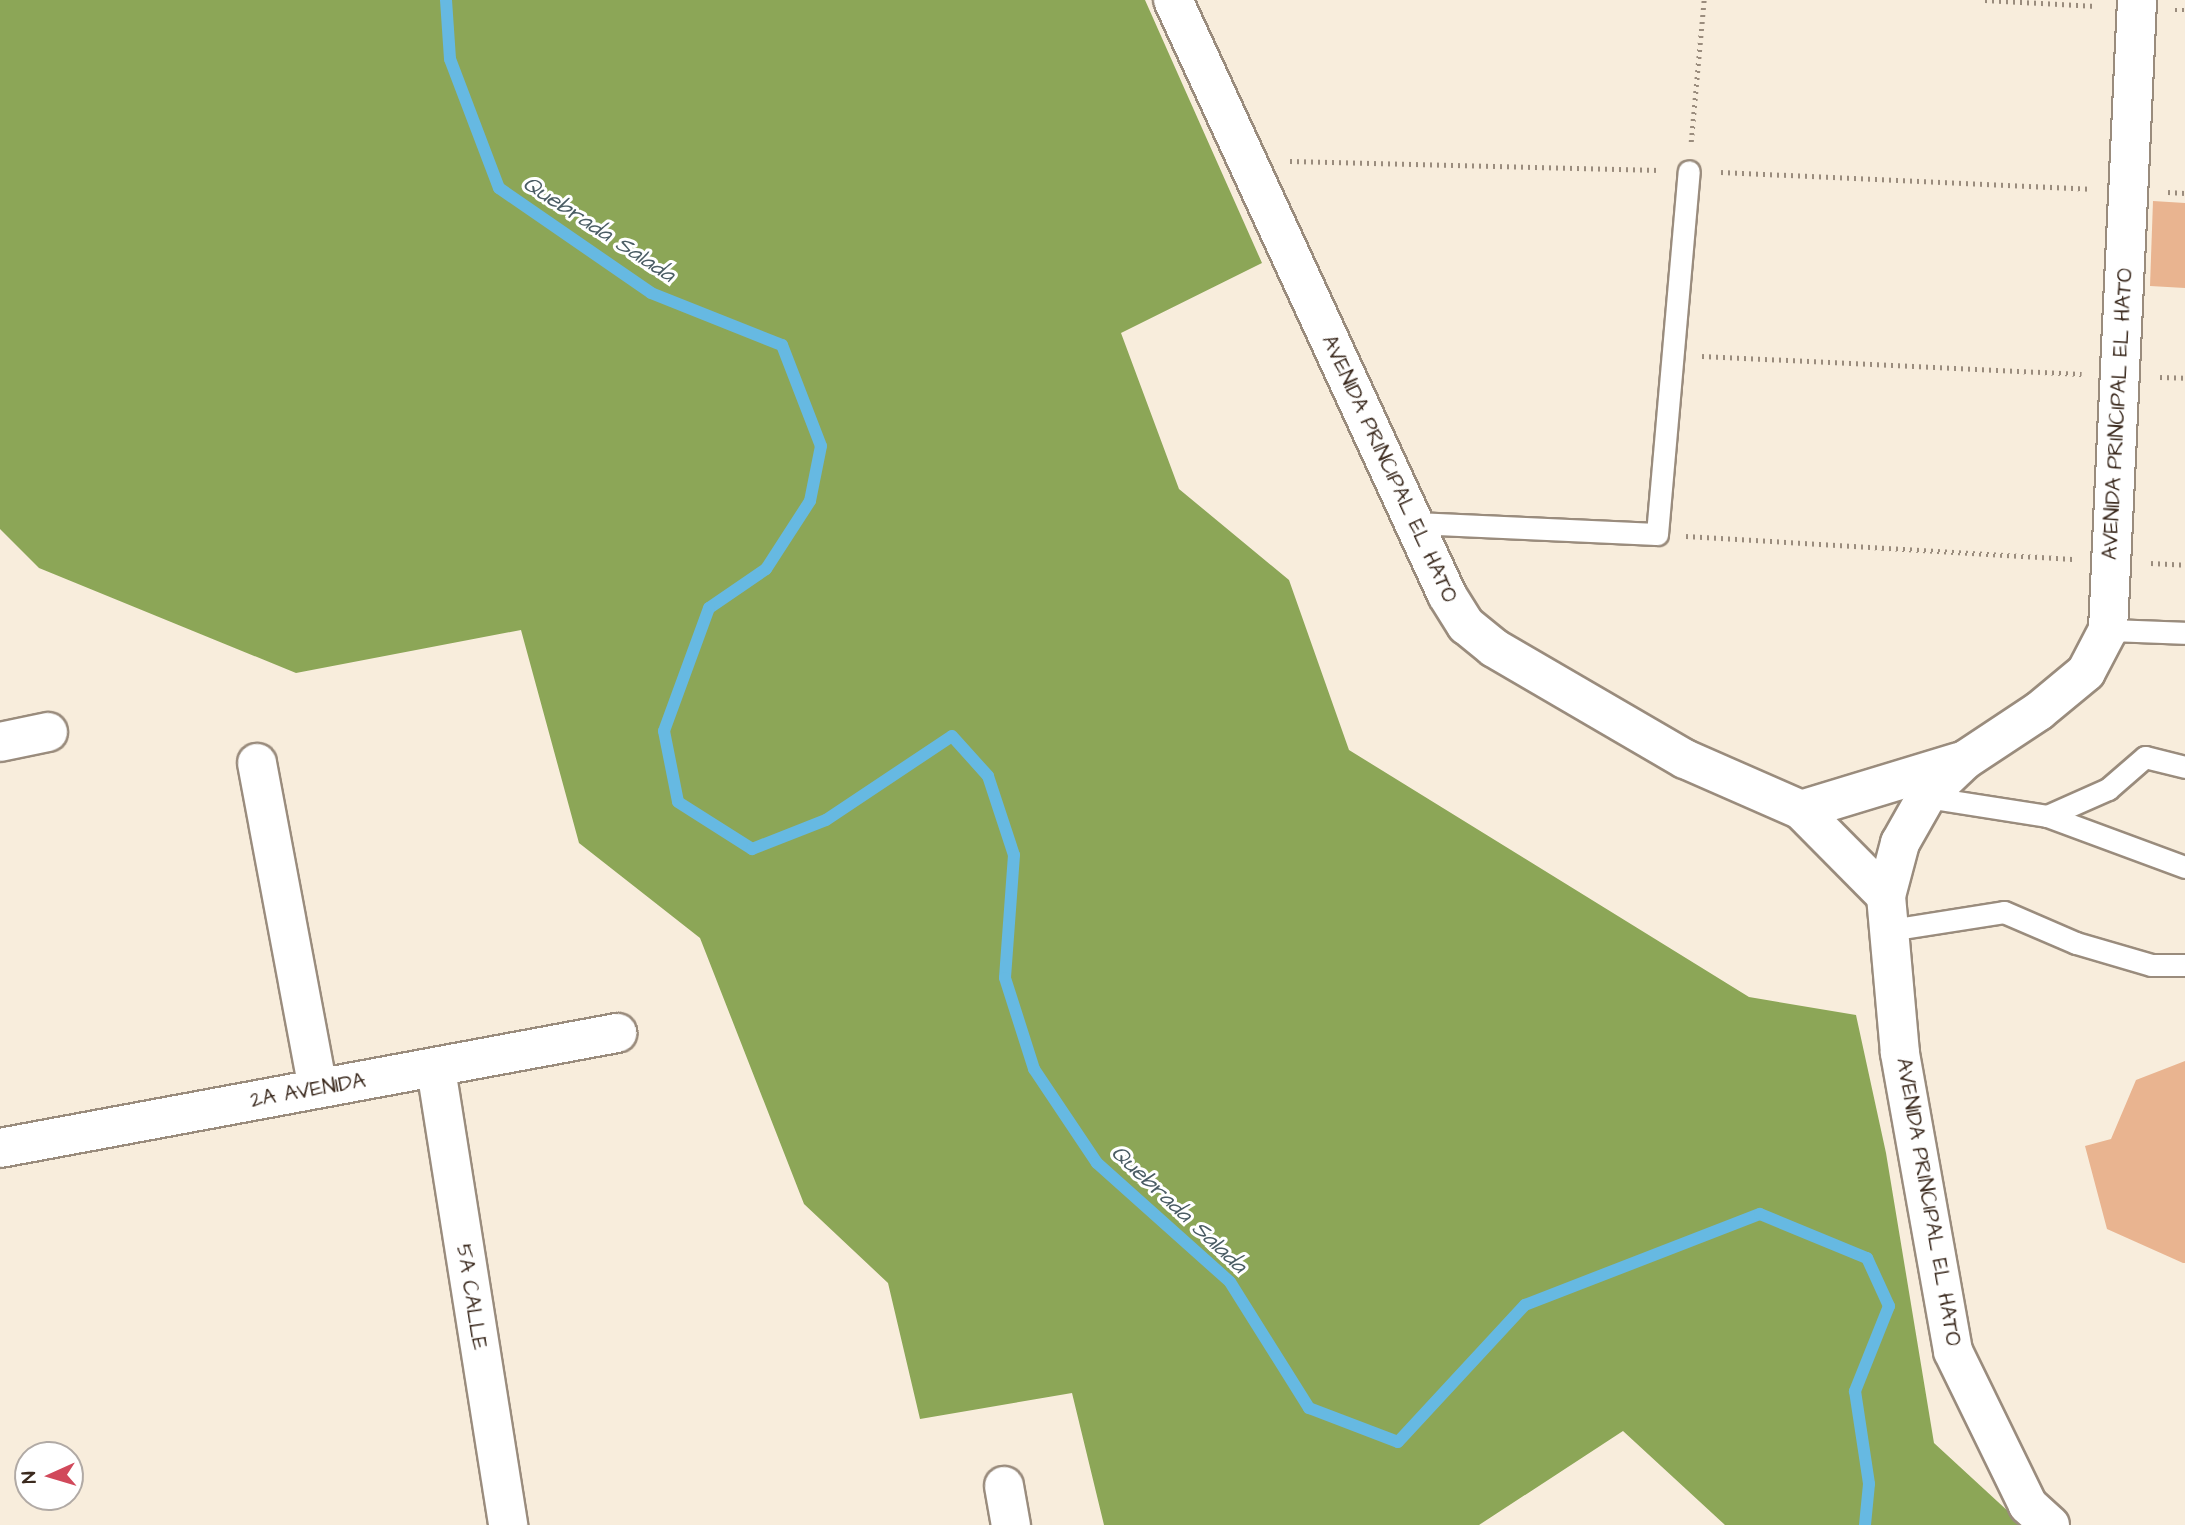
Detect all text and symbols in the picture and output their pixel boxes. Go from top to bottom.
water label: Quebrada Salada [518,170,680,288]
street label: AVENIDA PRINCIPAL EL HATO [2098,267,2138,561]
street label: AVENIDA PRINCIPAL EL HATO [1316,331,1462,607]
street label: AVENIDA PRINCIPAL EL HATO [1890,1056,1966,1348]
street label: 2A AVENIDA [249,1068,367,1114]
water label: Quebrada Salada [1105,1139,1253,1279]
street label: 5A CALLE [450,1242,492,1352]
north arrow [14,1441,84,1511]
text: N [16,1470,43,1484]

